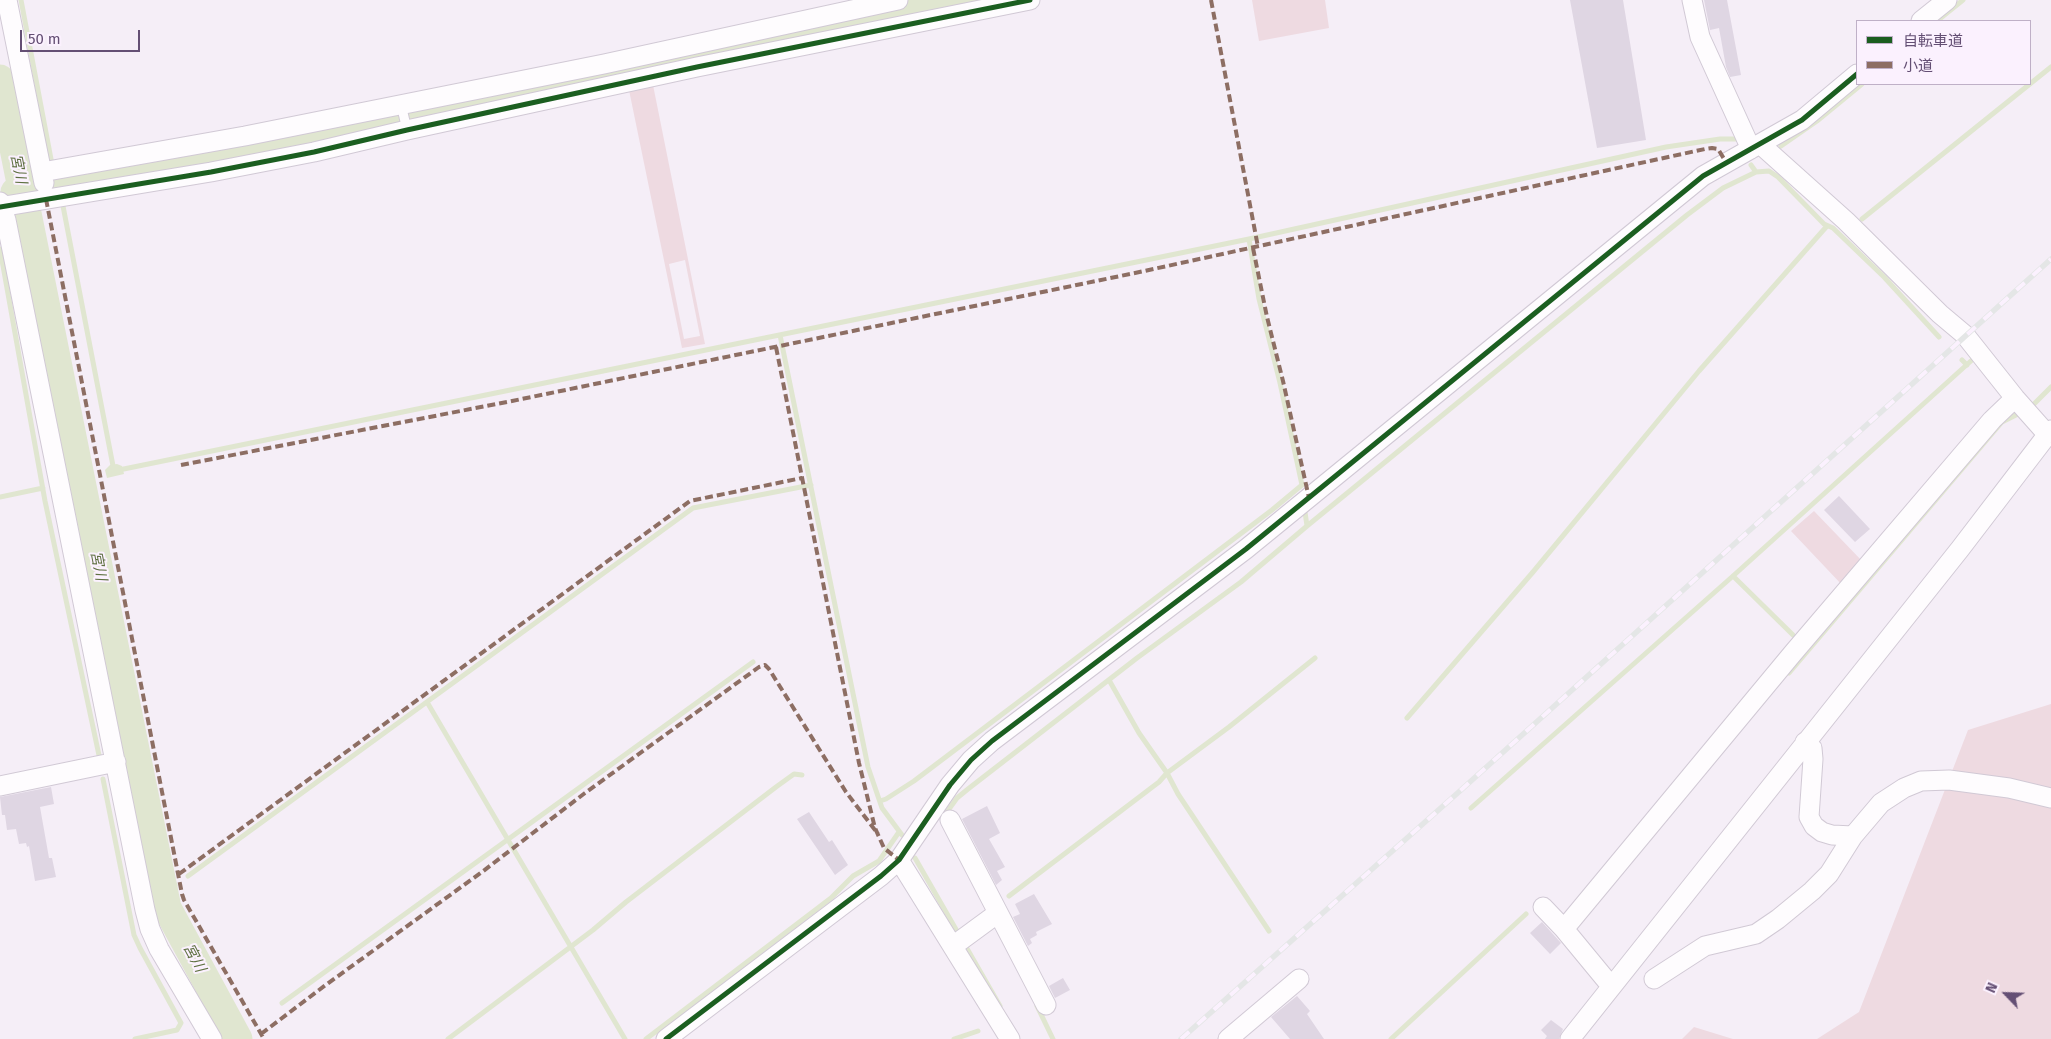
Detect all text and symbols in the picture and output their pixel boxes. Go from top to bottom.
scale bar [22,20,142,52]
legend [1856,20,2031,85]
text: 50 m [28,30,61,48]
text: 自転車道 [1903,32,1963,50]
text: 小道 [1903,57,1933,75]
water label: 宮川 [6,153,30,185]
water label: 宮川 [86,550,110,582]
water label: 宮川 [179,941,209,975]
north arrow [1981,969,2031,1019]
text: N [1982,980,2001,995]

